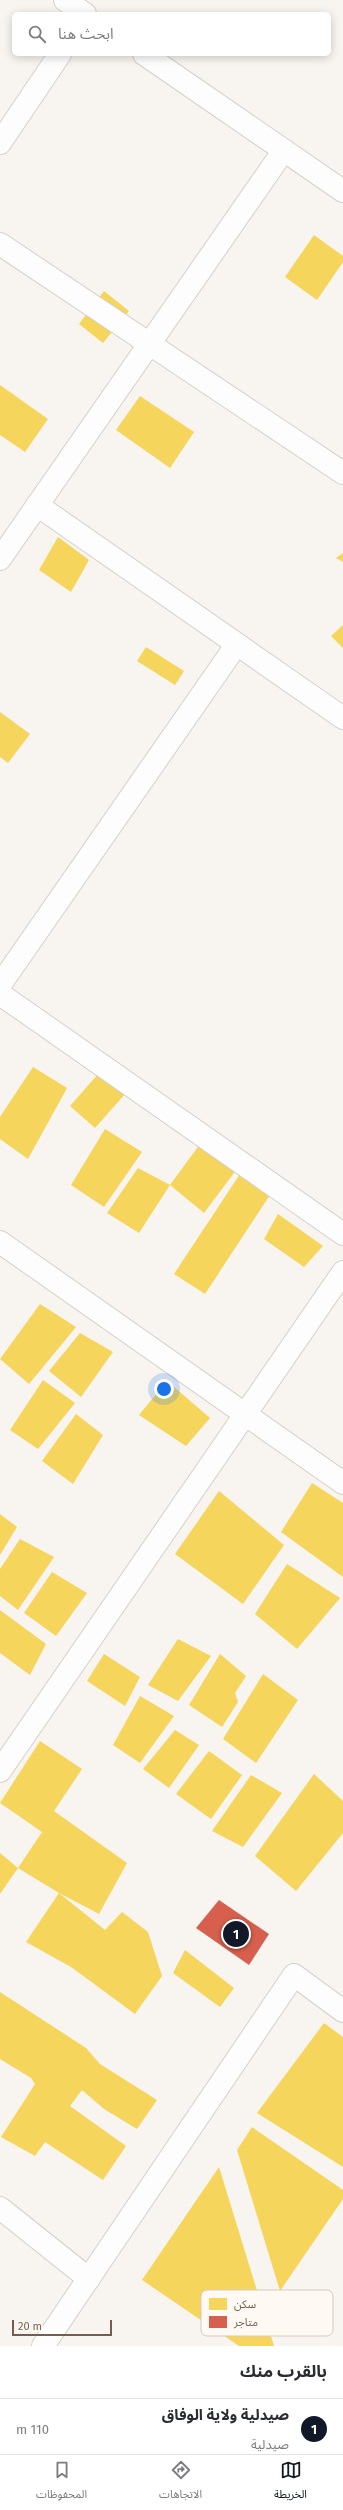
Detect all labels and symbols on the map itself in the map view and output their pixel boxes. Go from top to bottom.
your location [154,1379,174,1399]
pin: 1 [223,1919,249,1949]
legend [201,2290,333,2336]
text: سكن [234,2298,257,2311]
text: متاجر [233,2316,258,2329]
scale bar [12,2318,112,2337]

